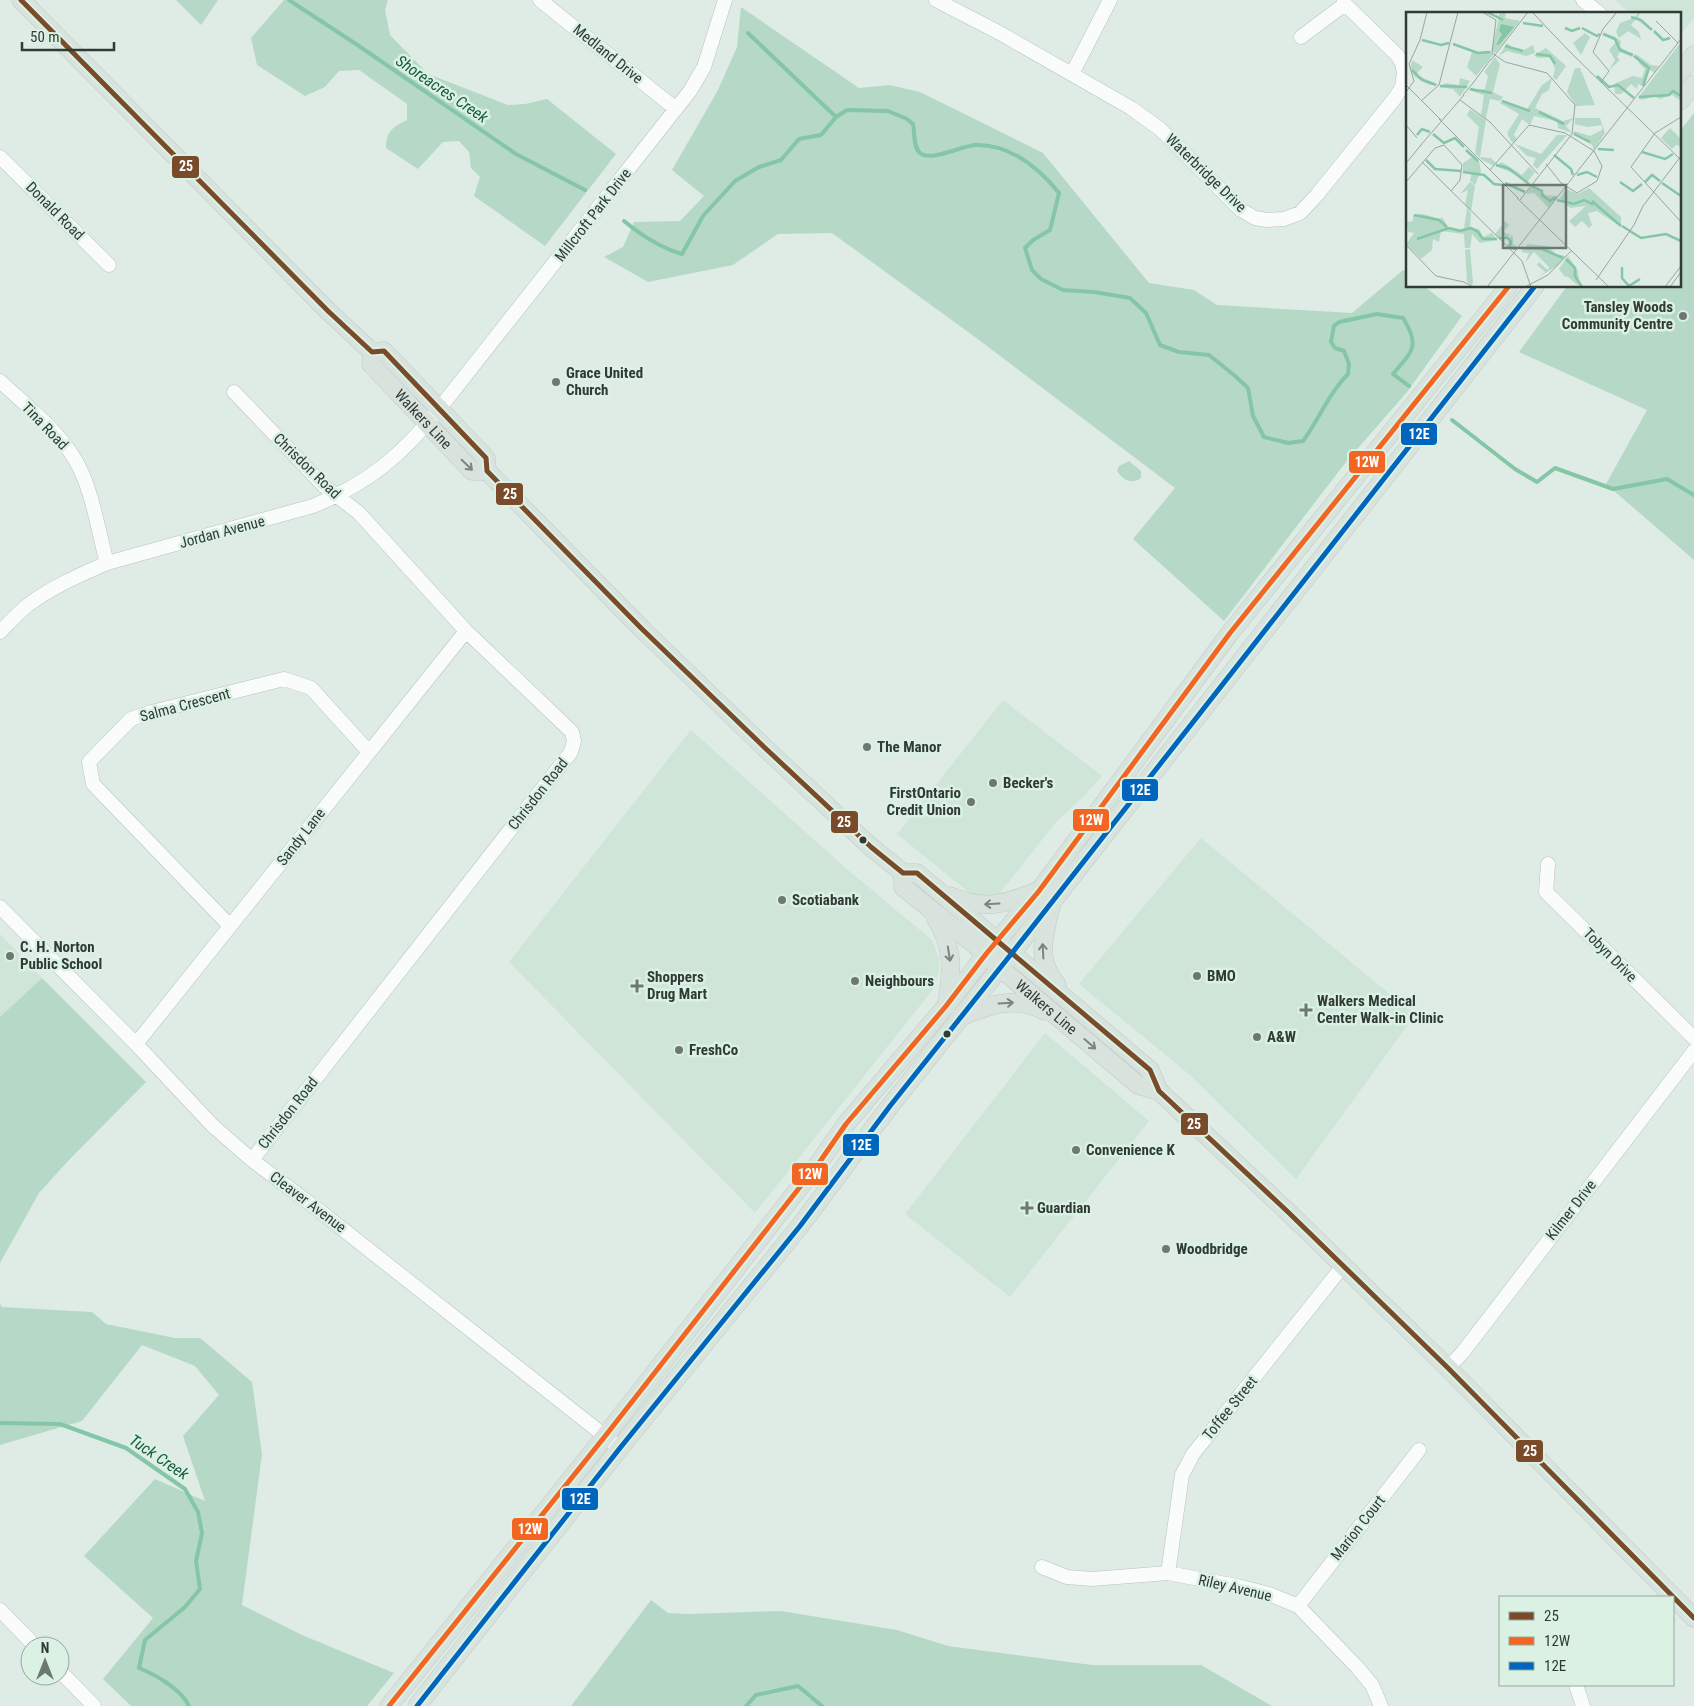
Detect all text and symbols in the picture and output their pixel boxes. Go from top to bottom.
inset map [1406,12,1682,288]
scale bar [22,20,115,52]
street label: Medland Drive [569,20,647,88]
text: 50 m [30,28,60,46]
water label: Shoreacres Creek [392,51,493,127]
street label: Waterbridge Drive [1162,130,1250,216]
line badge: 25 [171,155,200,179]
text: 25 [179,158,193,174]
street label: Millcroft Park Drive [551,165,635,265]
street label: Donald Road [22,178,88,244]
place label: Tansley Woods Community Centre [1562,298,1673,333]
marker: Tansley Woods Community Centre [1677,310,1689,322]
place label: Grace United Church [566,364,643,399]
marker: Grace United Church [550,376,562,388]
street label: Walkers Line [391,386,456,453]
street label: Tina Road [18,398,72,454]
line badge: 12E [1400,422,1438,446]
text: 12E [1408,426,1430,442]
street label: Chrisdon Road [270,430,344,502]
line badge: 12W [1348,450,1386,474]
text: 12W [1355,454,1380,470]
one-way arrow [461,459,473,471]
line badge: 25 [495,482,524,506]
text: 25 [503,486,517,502]
street label: Jordan Avenue [177,512,267,552]
street label: Salma Crescent [138,684,232,726]
place label: The Manor [877,738,941,756]
marker: The Manor [861,741,873,753]
street label: Chrisdon Road [504,754,572,834]
place label: Becker's [1003,774,1054,792]
marker: Becker's [987,777,999,789]
line badge: 12E [1121,778,1159,802]
text: 12E [1129,782,1151,798]
place label: FirstOntario Credit Union [887,784,961,819]
marker: FirstOntario Credit Union [965,796,977,808]
street label: Sandy Lane [273,805,329,869]
line badge: 12W [1072,808,1110,832]
line badge: 25 [830,810,859,834]
text: 12W [1079,812,1104,828]
text: 25 [837,814,851,830]
unlabelled marker [858,835,868,845]
place label: Scotiabank [792,891,860,909]
marker: Scotiabank [776,894,788,906]
one-way arrow [985,900,1001,909]
street label: Tobyn Drive [1579,924,1641,986]
place label: C. H. Norton Public School [20,938,102,973]
one-way arrow [1038,943,1048,960]
one-way arrow [944,946,954,962]
marker: C. H. Norton Public School [4,950,16,962]
place label: BMO [1207,967,1236,985]
place label: Shoppers Drug Mart [647,968,708,1003]
marker: BMO [1191,970,1203,982]
place label: Neighbours [865,972,934,990]
marker: Neighbours [849,975,861,987]
street label: Walkers Line [1012,976,1081,1038]
marker: Shoppers Drug Mart [631,980,643,992]
place label: Walkers Medical Center Walk-in Clinic [1317,992,1444,1027]
one-way arrow [997,999,1013,1008]
marker: Walkers Medical Center Walk-in Clinic [1299,1003,1313,1017]
place label: A&W [1267,1028,1296,1046]
unlabelled marker [942,1029,952,1039]
marker: A&W [1251,1031,1263,1043]
one-way arrow [1084,1039,1097,1050]
place label: FreshCo [689,1041,738,1059]
marker: FreshCo [673,1044,685,1056]
street label: Chrisdon Road [254,1073,322,1153]
line badge: 25 [1180,1112,1209,1136]
text: 25 [1187,1116,1201,1132]
line badge: 12E [842,1133,880,1157]
text: 12E [850,1137,872,1153]
place label: Convenience K [1086,1141,1175,1159]
marker: Convenience K [1070,1144,1082,1156]
line badge: 12W [791,1162,829,1186]
text: 12W [798,1166,823,1182]
street label: Cleaver Avenue [266,1168,350,1236]
street label: Kilmer Drive [1542,1176,1600,1244]
place label: Guardian [1037,1199,1091,1217]
marker: Guardian [1021,1202,1033,1214]
place label: Woodbridge [1176,1240,1248,1258]
marker: Woodbridge [1160,1243,1172,1255]
street label: Toffee Street [1199,1373,1261,1443]
water label: Tuck Creek [126,1430,193,1484]
line badge: 25 [1515,1439,1544,1463]
text: 25 [1523,1443,1537,1459]
line badge: 12E [561,1487,599,1511]
text: 12E [569,1491,591,1507]
street label: Marion Court [1327,1492,1389,1564]
line badge: 12W [511,1517,549,1541]
text: 12W [518,1521,543,1537]
street label: Riley Avenue [1197,1571,1273,1605]
legend [1499,1596,1674,1686]
text: 25 [1544,1607,1559,1625]
text: 12W [1544,1632,1571,1650]
north arrow [20,1636,70,1686]
text: N [41,1640,49,1656]
text: 12E [1544,1657,1566,1675]

